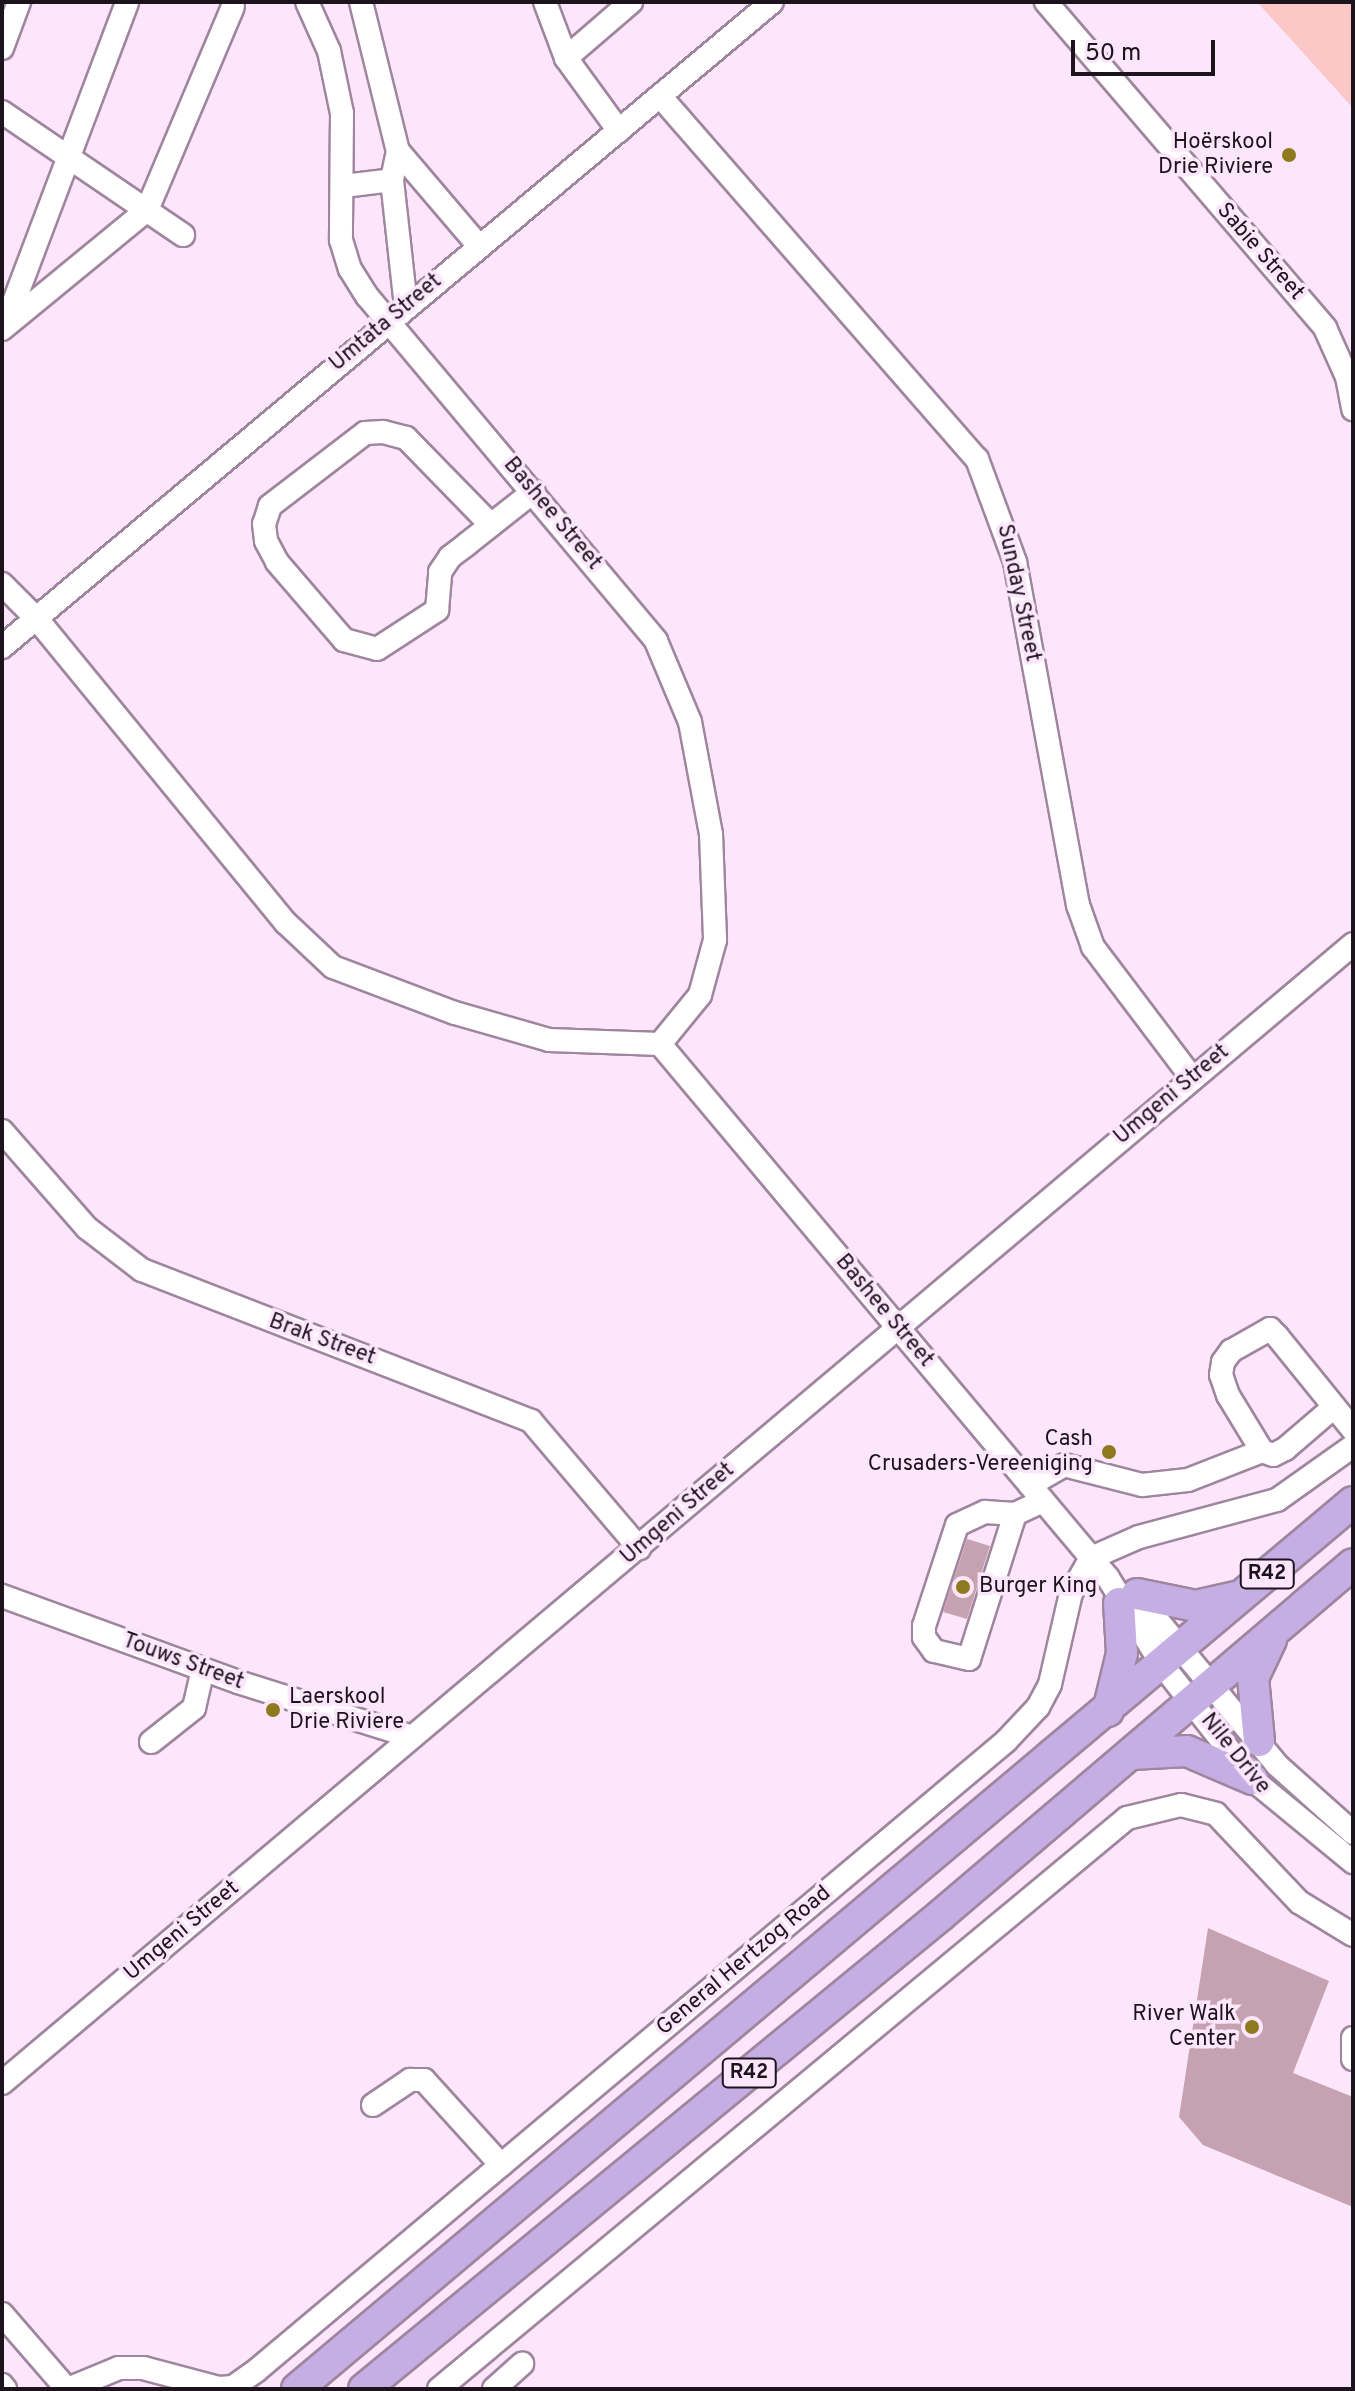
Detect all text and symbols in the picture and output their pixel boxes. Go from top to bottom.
scale bar [1075,24,1219,74]
text: 50 m [1085,39,1141,69]
place label: Hoërskool Drie Riviere [1158,129,1273,180]
marker: Hoërskool Drie Riviere [1280,146,1298,164]
street label: Sabie Street [1211,198,1309,306]
street label: Umtata Street [325,268,447,378]
street label: Bashee Street [497,452,607,576]
street label: Sunday Street [991,522,1045,664]
street label: Umgeni Street [1109,1039,1235,1151]
street label: Bashee Street [829,1249,939,1373]
street label: Brak Street [265,1309,379,1371]
place label: Cash Crusaders-Vereeniging [868,1426,1093,1478]
marker: Cash Crusaders-Vereeniging [1100,1443,1118,1461]
street label: Umgeni Street [616,1457,740,1571]
road number: R42 [1239,1558,1295,1590]
place label: Burger King [979,1574,1097,1600]
marker: Burger King [954,1578,972,1596]
street label: Touws Street [119,1628,247,1696]
place label: Laerskool Drie Riviere [289,1684,404,1736]
marker: Laerskool Drie Riviere [264,1701,282,1719]
street label: Nile Drive [1195,1708,1275,1800]
street label: Umgeni Street [119,1875,245,1987]
street label: General Hertzog Road [652,1880,836,2042]
place label: River Walk Center [1132,2001,1236,2052]
marker: River Walk Center [1243,2018,1261,2036]
road number: R42 [721,2057,777,2089]

